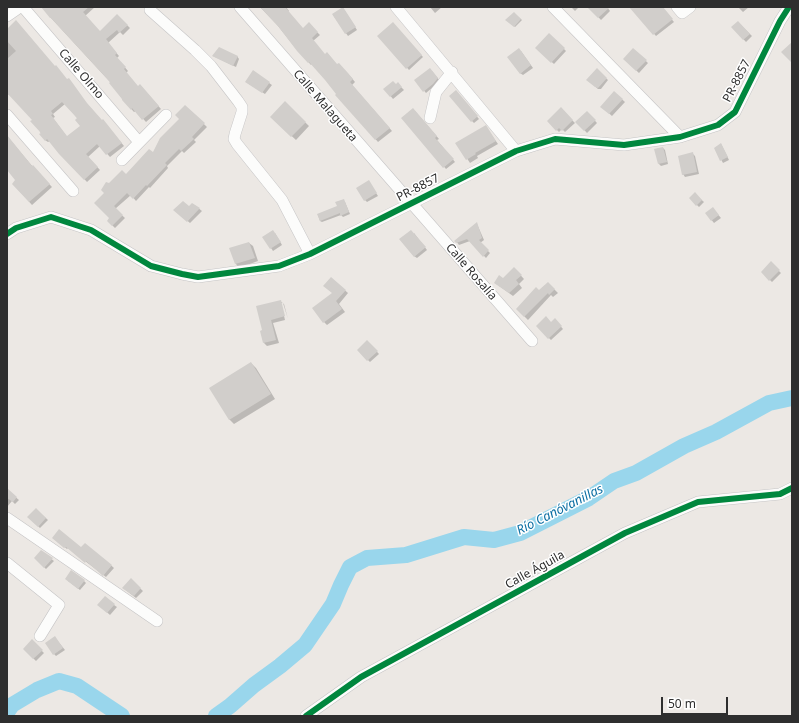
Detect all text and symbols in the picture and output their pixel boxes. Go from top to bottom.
street label: Calle Olmo [55,46,107,102]
street label: PR-8857 [720,57,754,105]
street label: Calle Malagueta [290,67,360,145]
street label: PR-8857 [394,171,442,205]
street label: Calle Rosalía [442,241,500,303]
water label: Río Canóvanillas [514,481,606,539]
street label: Calle Águila [503,548,567,592]
scale bar [663,689,730,715]
text: 50 m [668,695,696,712]

